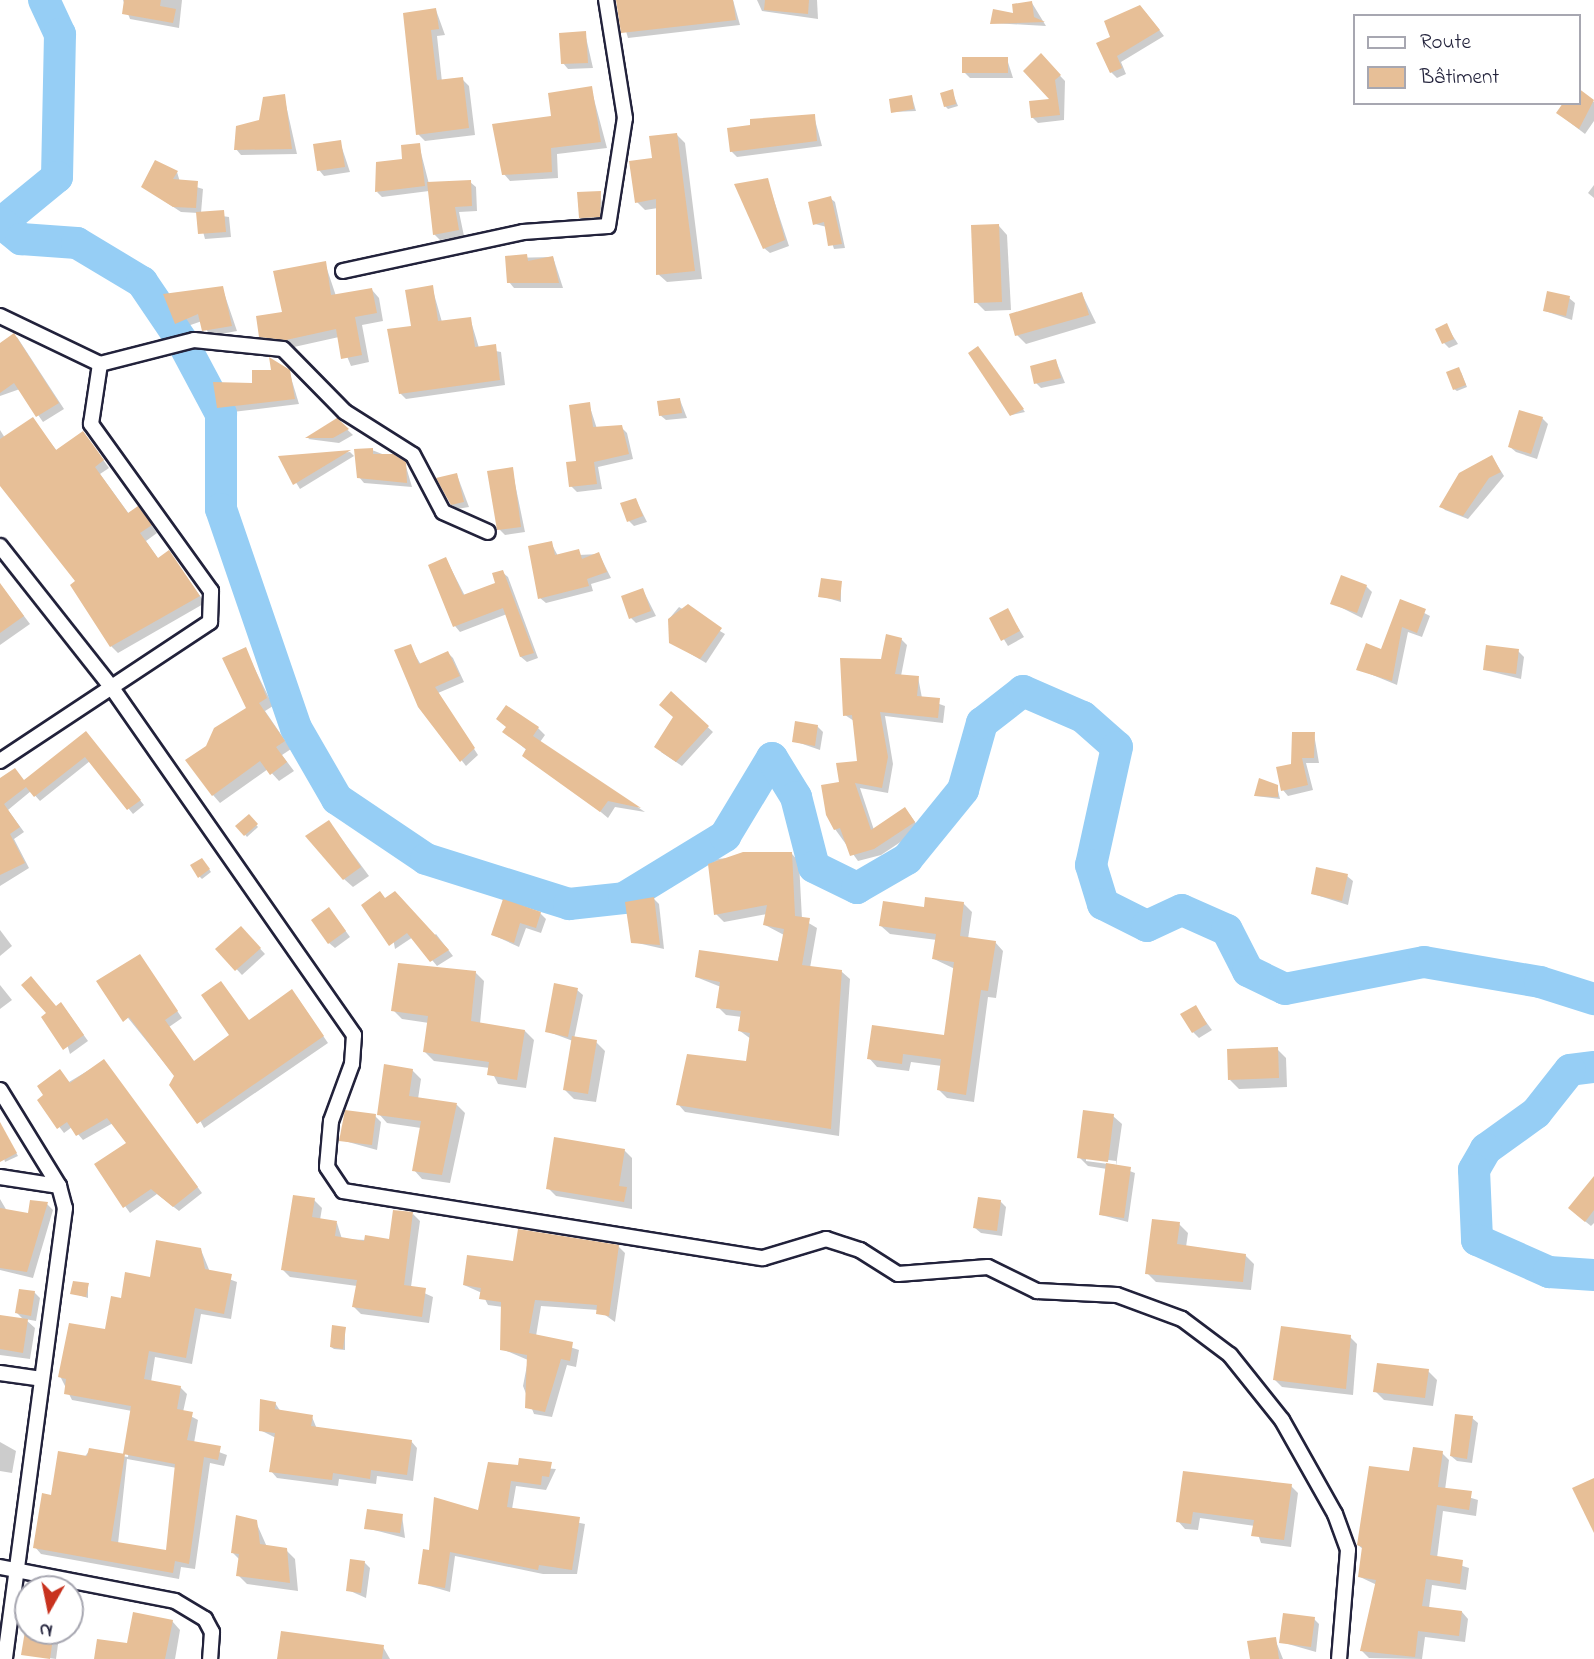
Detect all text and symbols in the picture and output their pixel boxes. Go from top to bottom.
legend [1352,14,1580,105]
text: Route [1420,28,1471,58]
text: Bâtiment [1420,63,1499,93]
north arrow [14,1575,84,1645]
text: N [38,1615,54,1644]

